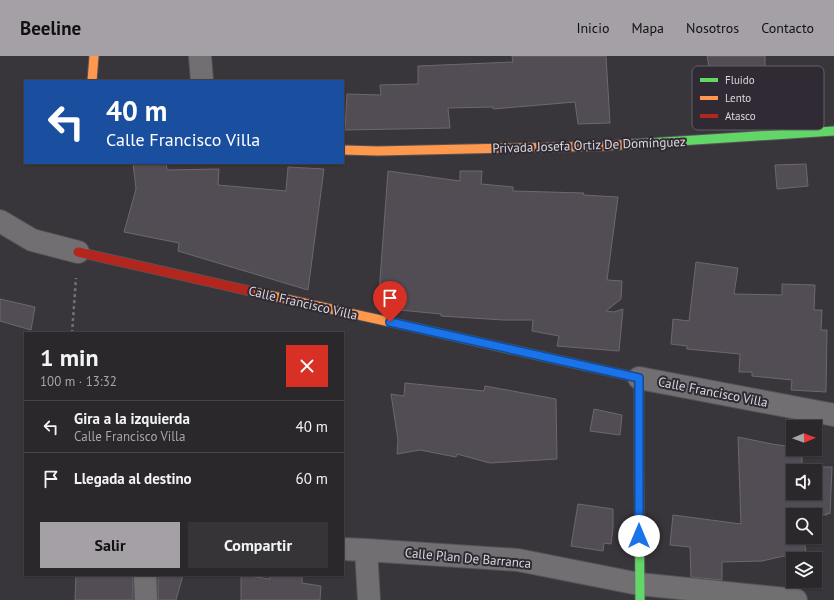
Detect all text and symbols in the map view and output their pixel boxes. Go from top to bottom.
text: Beeline [20,16,81,40]
text: Inicio [576,19,609,37]
text: Mapa [631,19,664,37]
text: Nosotros [686,19,739,37]
text: Contacto [761,19,814,37]
legend [692,66,824,130]
text: Fluido [725,73,755,87]
text: Lento [725,91,751,105]
text: 40 m [106,92,167,129]
icon: left [40,96,92,148]
text: Atasco [725,109,756,123]
text: Calle Francisco Villa [106,128,260,151]
street label: Privada Josefa Ortiz De Domínguez [492,133,686,157]
pin [373,281,407,322]
street label: Calle Francisco Villa [247,282,359,324]
icon: arrive [379,287,401,309]
text: 1 min [40,342,99,373]
button: close [286,345,328,387]
text: 100 m · 13:32 [40,373,117,390]
street label: Calle Francisco Villa [657,373,769,411]
text: Gira a la izquierda [74,409,190,428]
icon: left [40,416,62,438]
text: 40 m [295,417,328,436]
north arrow [786,420,822,456]
map controls [786,420,822,588]
text: Calle Francisco Villa [74,428,185,445]
button: sound [786,464,822,500]
icon: arrive [40,468,62,490]
text: Llegada al destino [74,469,192,488]
text: 60 m [295,469,328,488]
button: search [786,508,822,544]
position arrow [618,515,660,557]
button: Salir [40,522,180,568]
button: Compartir [188,522,328,568]
street label: Calle Plan De Barranca [404,544,532,572]
button: layers [786,552,822,588]

